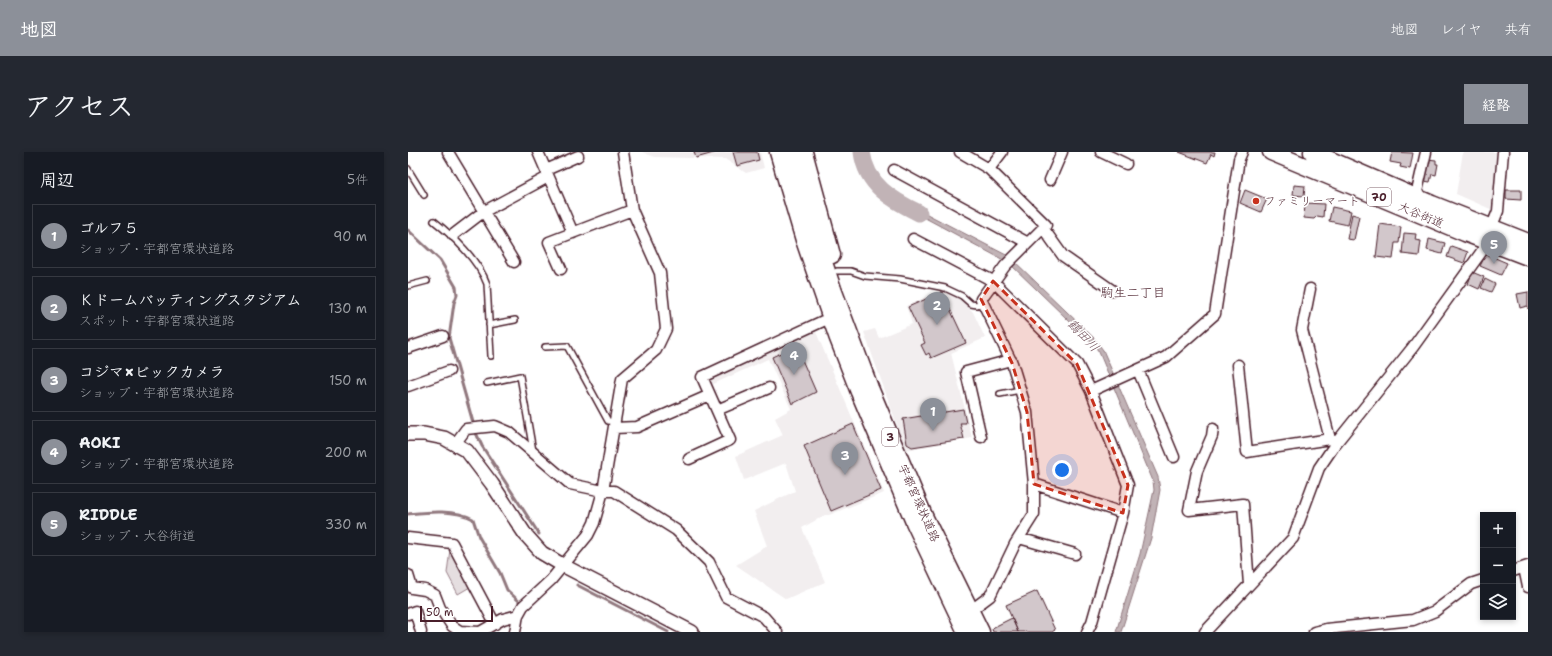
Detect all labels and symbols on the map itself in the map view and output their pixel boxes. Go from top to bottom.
road number: 70 [1367,188,1391,206]
place label: ファミリーマート [1264,193,1360,209]
marker: ファミリーマート [1251,196,1261,206]
street label: 大谷街道 [1396,198,1446,232]
pin: 5 [1481,231,1507,264]
district label: 駒生二丁目 [1100,284,1166,301]
pin: 2 [924,292,950,325]
water label: 鶴田川 [1064,315,1103,355]
pin: 4 [781,342,807,375]
pin: 1 [920,398,946,431]
road number: 3 [882,428,898,446]
pin: 3 [832,442,858,475]
your location [1052,460,1072,480]
street label: 宇都宮環状道路 [895,461,943,545]
scale bar [420,604,493,623]

